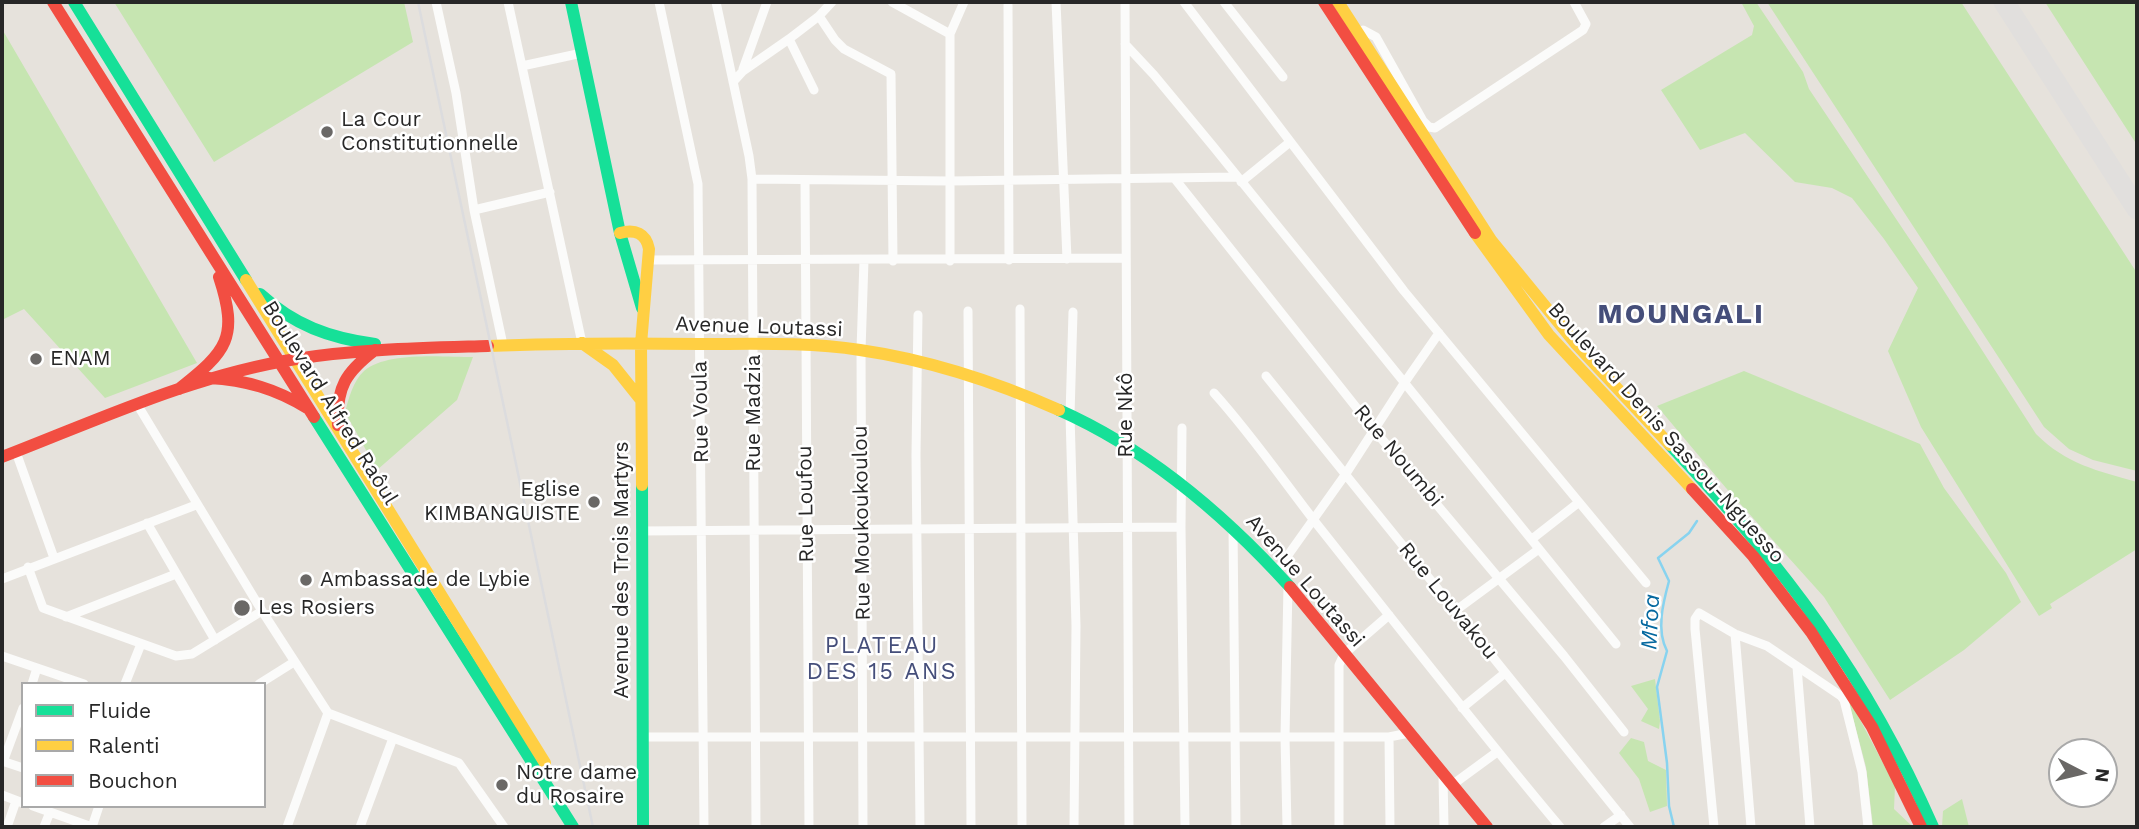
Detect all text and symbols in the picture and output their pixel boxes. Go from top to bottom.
place label: La Cour Constitutionnelle [341,107,518,157]
marker: La Cour Constitutionnelle [319,124,335,140]
street label: Boulevard Alfred Raôul [257,296,403,510]
street label: Boulevard Denis Sassou-Nguesso [1542,297,1790,569]
district label: MOUNGALI [1598,298,1764,332]
street label: Avenue Loutassi [675,311,843,343]
place label: ENAM [50,346,111,372]
marker: ENAM [28,351,44,367]
street label: Rue Madzia [741,354,767,472]
street label: Rue Voula [688,361,714,463]
street label: Rue Nkô [1113,372,1139,458]
street label: Rue Noumbi [1348,400,1448,512]
street label: Rue Moukoukoulou [848,425,876,621]
street label: Avenue des Trois Martyrs [609,441,635,699]
street label: Rue Loufou [792,445,820,563]
place label: Eglise KIMBANGUISTE [424,477,580,527]
marker: Eglise KIMBANGUISTE [586,494,602,510]
street label: Avenue Loutassi [1240,509,1370,653]
street label: Rue Louvakou [1393,537,1503,665]
place label: Ambassade de Lybie [320,567,530,593]
marker: Ambassade de Lybie [298,572,314,588]
water label: Mfoa [1636,593,1666,651]
place label: Les Rosiers [258,595,375,621]
marker: Les Rosiers [232,598,252,618]
district label: PLATEAU DES 15 ANS [808,632,956,686]
legend [21,682,266,808]
text: Fluide [88,698,151,723]
text: Ralenti [88,733,160,758]
north arrow [2048,738,2118,808]
place label: Notre dame du Rosaire [516,760,637,810]
text: N [2090,767,2115,784]
text: Bouchon [88,768,178,793]
marker: Notre dame du Rosaire [494,777,510,793]

